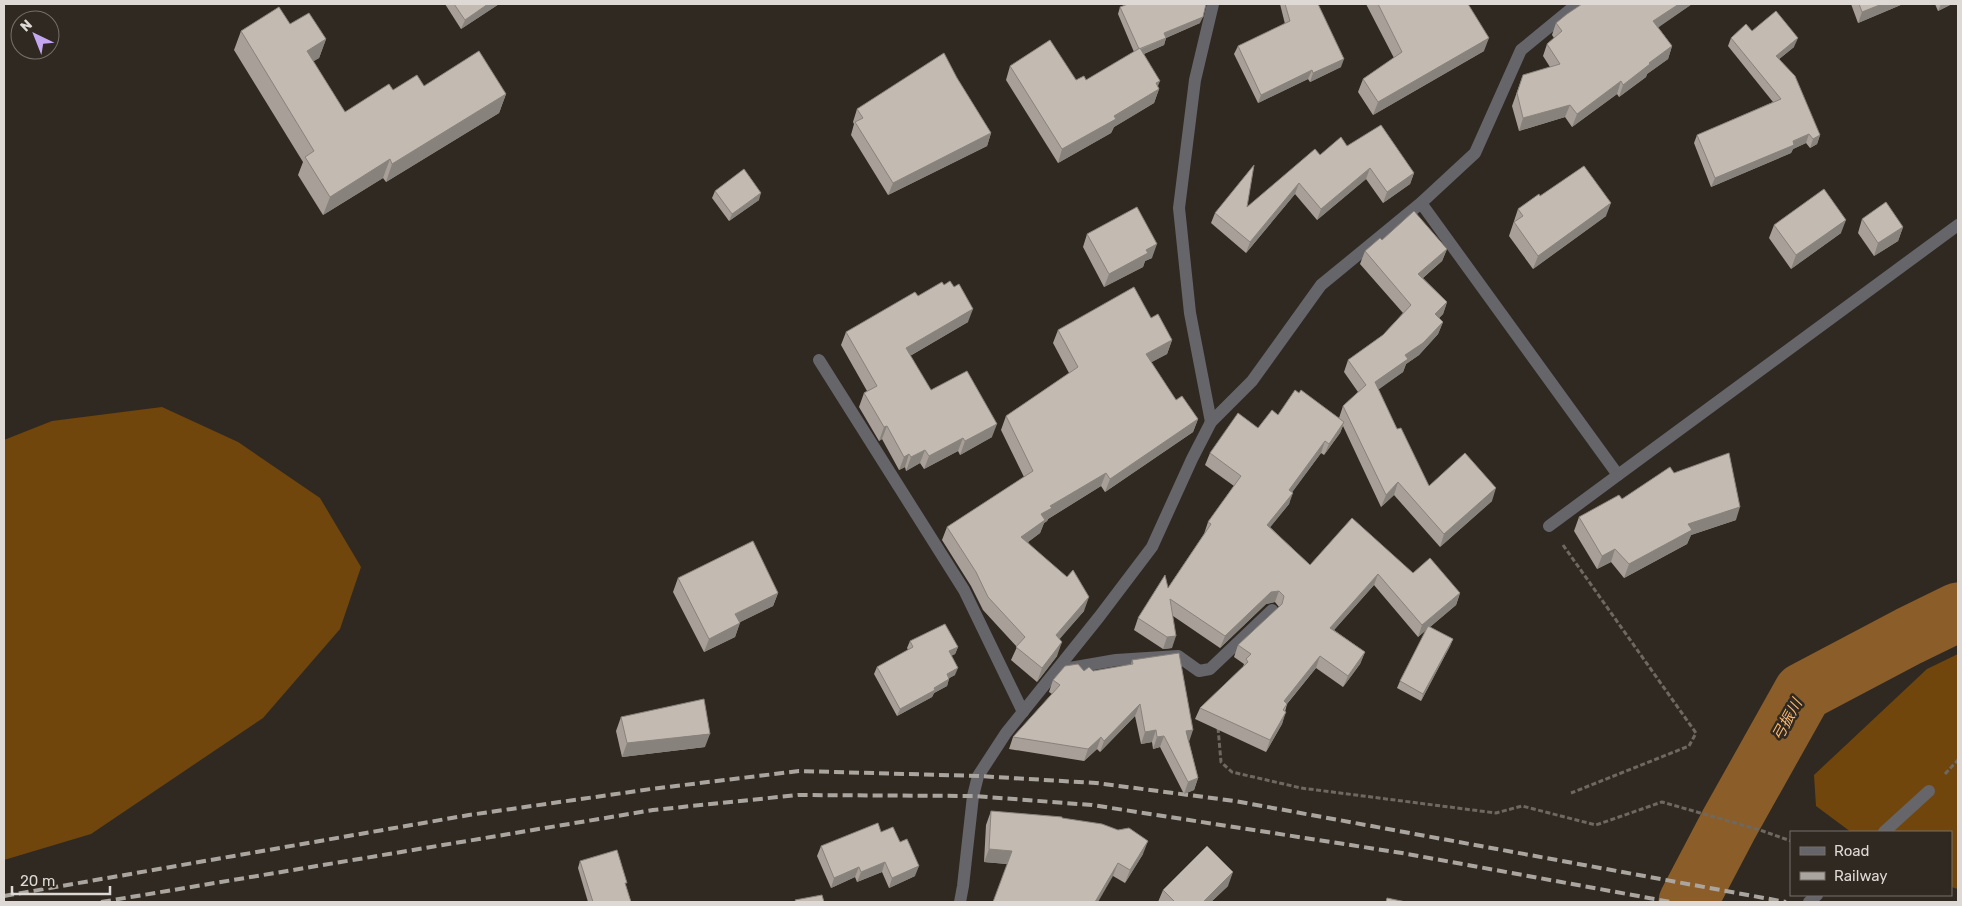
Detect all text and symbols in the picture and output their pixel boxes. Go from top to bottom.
north arrow [10,10,60,60]
text: N [17,16,36,36]
water label: 弓振川 [1768,694,1807,744]
legend [1790,831,1952,896]
text: Road [1834,842,1870,860]
scale bar [12,864,110,896]
text: Railway [1834,867,1888,885]
text: 20 m [20,872,55,890]

